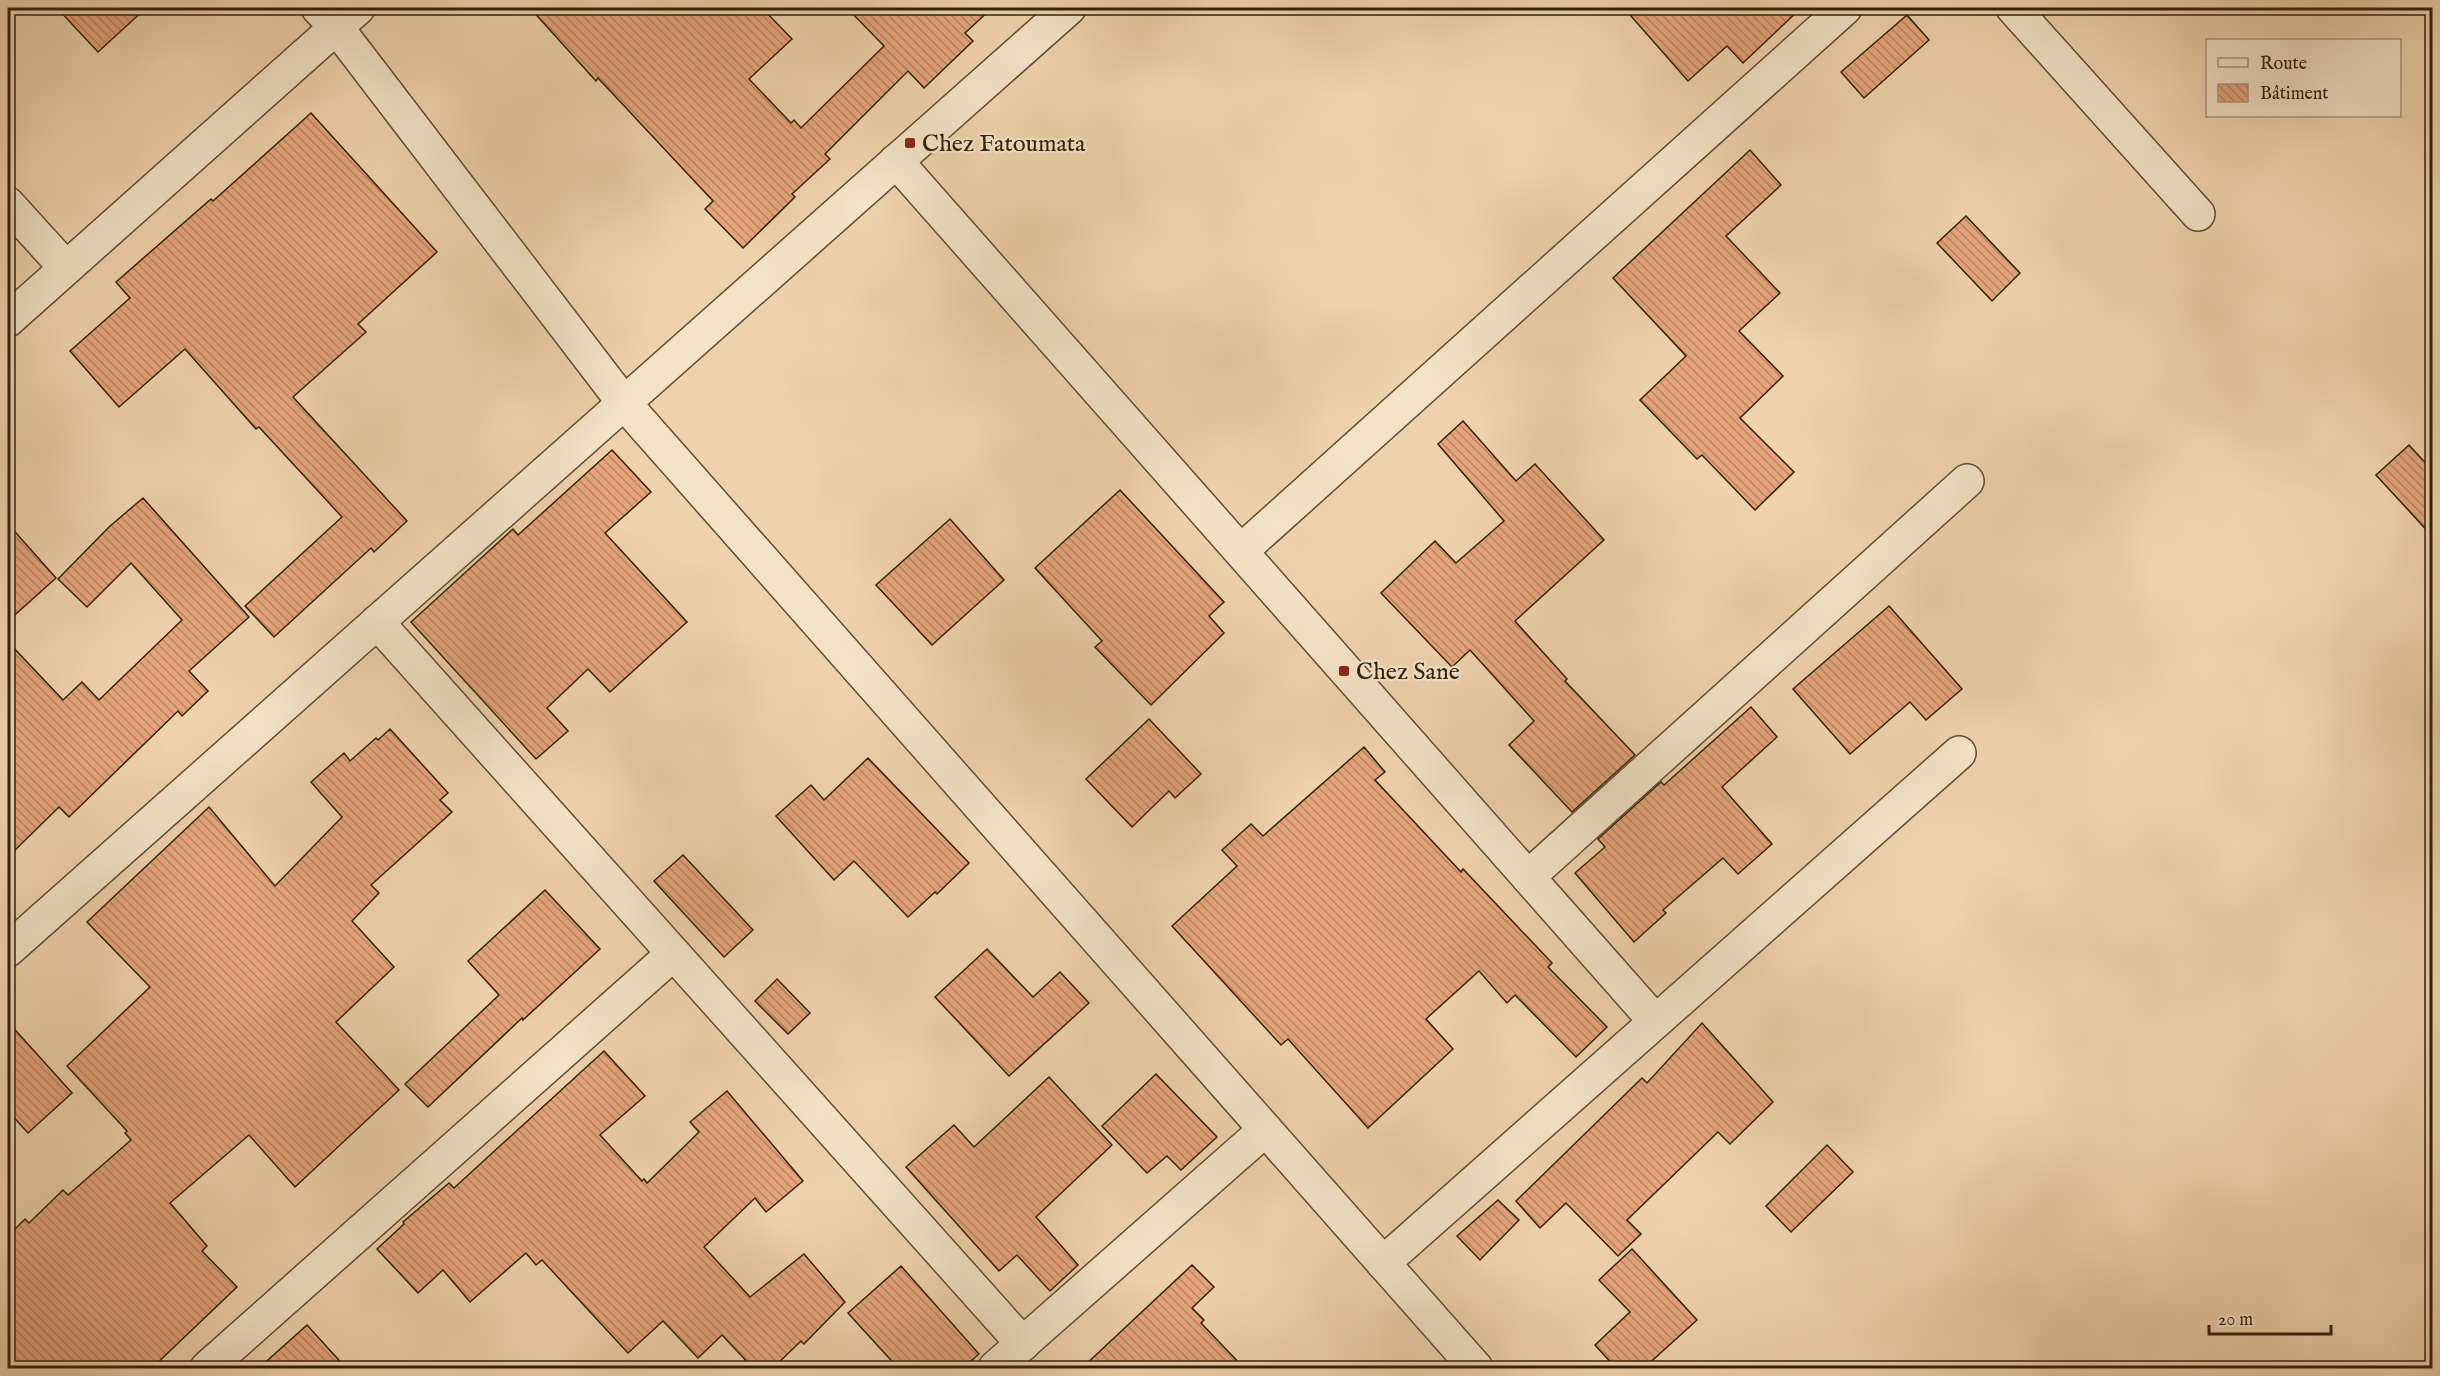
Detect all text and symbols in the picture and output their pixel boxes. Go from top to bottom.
legend [2206,39,2401,117]
text: Route [2260,53,2307,76]
text: Bâtiment [2260,83,2329,106]
place label: Chez Fatoumata [922,129,1086,160]
marker: Chez Fatoumata [903,136,917,150]
place label: Chez Sane [1356,657,1460,688]
marker: Chez Sane [1337,664,1351,678]
scale bar [2209,1298,2330,1336]
text: 20 m [2218,1309,2253,1332]

